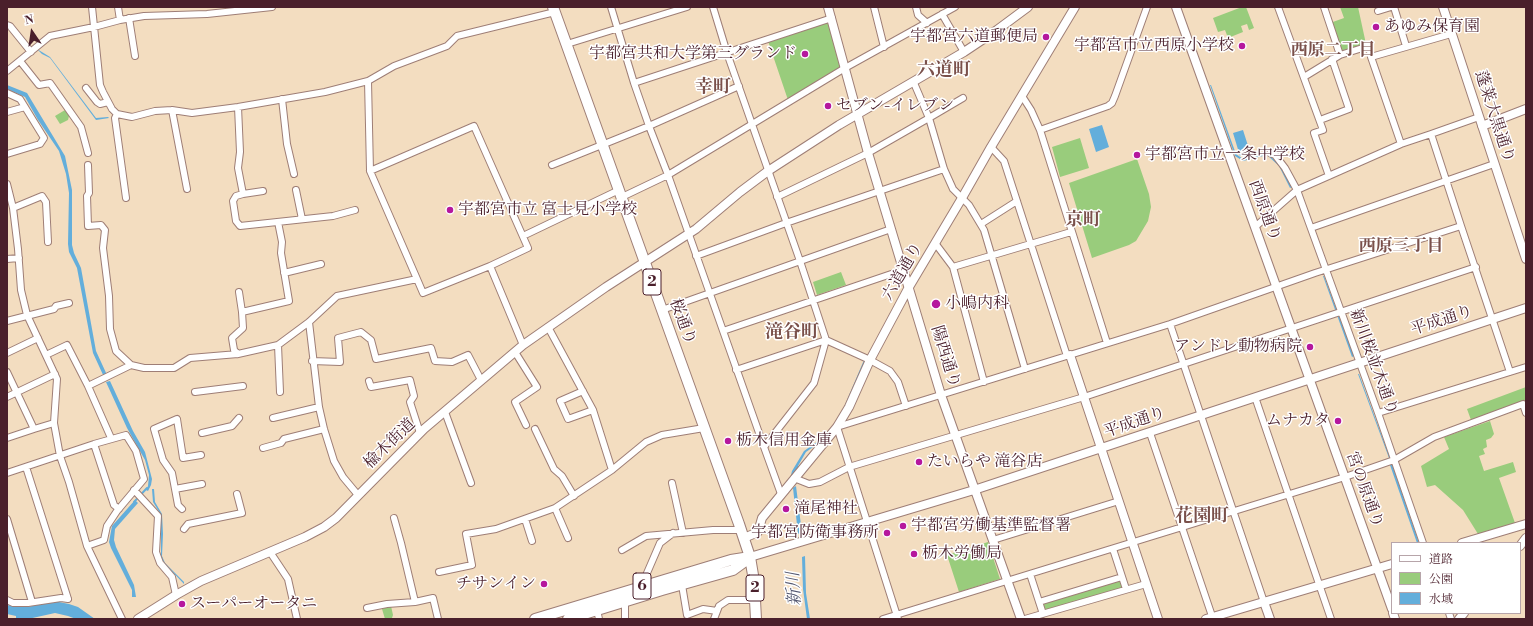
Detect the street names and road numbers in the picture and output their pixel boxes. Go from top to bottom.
street label: 蓬莱大黒通り [1470,68,1518,166]
street label: 西原通り [1244,178,1284,244]
street label: 六道通り [879,239,927,305]
road number: 2 [643,269,661,295]
street label: 桜通り [665,296,699,348]
street label: 平成通り [1409,302,1475,340]
street label: 新川桜並木通り [1345,306,1401,418]
street label: 陽西通り [926,324,964,390]
street label: 平成通り [1102,404,1168,442]
street label: 楡木街道 [360,415,420,473]
street label: 宮の原通り [1341,449,1387,531]
road number: 6 [633,573,651,599]
road number: 2 [746,575,764,601]

